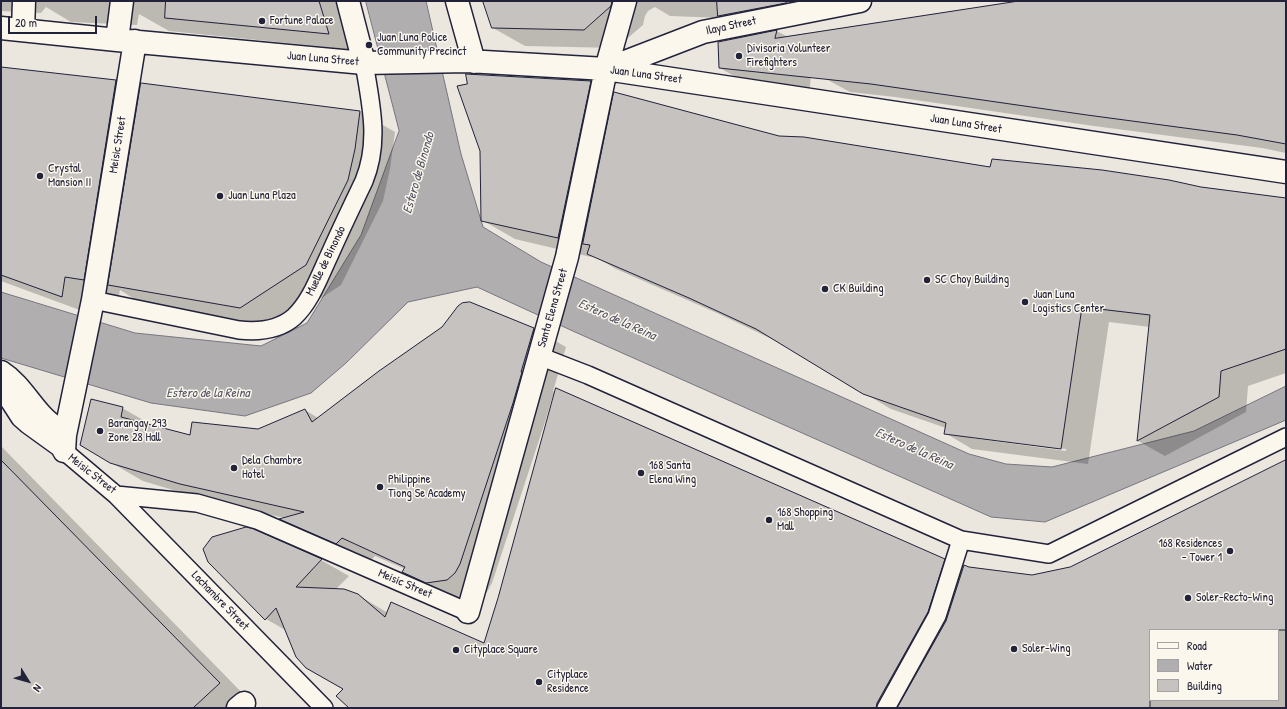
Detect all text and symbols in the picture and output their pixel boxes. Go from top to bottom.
scale bar [10,8,99,34]
text: 20 m [15,14,37,31]
place label: Fortune Palace [270,14,334,28]
street label: Ilaya Street [704,14,758,38]
marker: Fortune Palace [257,16,267,26]
place label: Juan Luna Police Community Precinct [377,31,466,59]
marker: Juan Luna Police Community Precinct [364,40,374,50]
place label: Divisoria Volunteer Firefighters [747,42,830,70]
street label: Juan Luna Street [286,49,360,69]
marker: Divisoria Volunteer Firefighters [734,51,744,61]
street label: Juan Luna Street [609,63,683,87]
street label: Juan Luna Street [929,111,1003,137]
street label: Meisic Street [106,116,130,174]
water label: Estero de Binondo [400,131,438,215]
place label: Crystal Mansion II [48,162,91,190]
marker: Crystal Mansion II [35,171,45,181]
place label: Juan Luna Plaza [228,189,296,203]
marker: Juan Luna Plaza [215,191,225,201]
street label: Muelle de Binondo [303,224,349,298]
street label: Santa Elena Street [535,267,571,349]
place label: SC Choy Building [935,273,1009,287]
marker: SC Choy Building [922,275,932,285]
place label: CK Building [833,282,884,296]
marker: CK Building [820,284,830,294]
place label: Juan Luna Logistics Center [1033,288,1104,316]
water label: Estero de la Reina [576,296,658,344]
marker: Juan Luna Logistics Center [1020,297,1030,307]
water label: Estero de la Reina [166,386,250,402]
place label: Barangay 293 Zone 28 Hall [108,417,167,445]
water label: Estero de la Reina [873,425,955,473]
marker: Barangay 293 Zone 28 Hall [95,426,105,436]
street label: Meisic Street [65,451,119,497]
place label: Dela Chambre Hotel [242,454,302,482]
place label: 168 Santa Elena Wing [649,459,696,487]
marker: Dela Chambre Hotel [229,463,239,473]
marker: 168 Santa Elena Wing [636,468,646,478]
place label: Philippine Tiong Se Academy [388,473,466,501]
marker: Philippine Tiong Se Academy [375,482,385,492]
place label: 168 Shopping Mall [777,506,833,534]
marker: 168 Shopping Mall [764,515,774,525]
place label: 168 Residences - Tower 1 [1158,537,1222,565]
marker: 168 Residences - Tower 1 [1225,546,1235,556]
street label: Meisic Street [376,566,434,602]
street label: Lachambre Street [188,568,252,634]
place label: Soler-Recto-Wing [1196,591,1273,605]
marker: Soler-Recto-Wing [1183,593,1193,603]
legend [1149,629,1279,701]
text: Road [1187,637,1207,654]
place label: Soler-Wing [1022,642,1071,656]
place label: Cityplace Square [464,643,538,657]
marker: Soler-Wing [1009,644,1019,654]
marker: Cityplace Square [451,645,461,655]
text: Water [1187,657,1213,674]
north arrow [8,661,48,701]
place label: Cityplace Residence [547,668,589,696]
marker: Cityplace Residence [534,677,544,687]
text: Building [1187,677,1222,694]
text: N [30,682,45,695]

